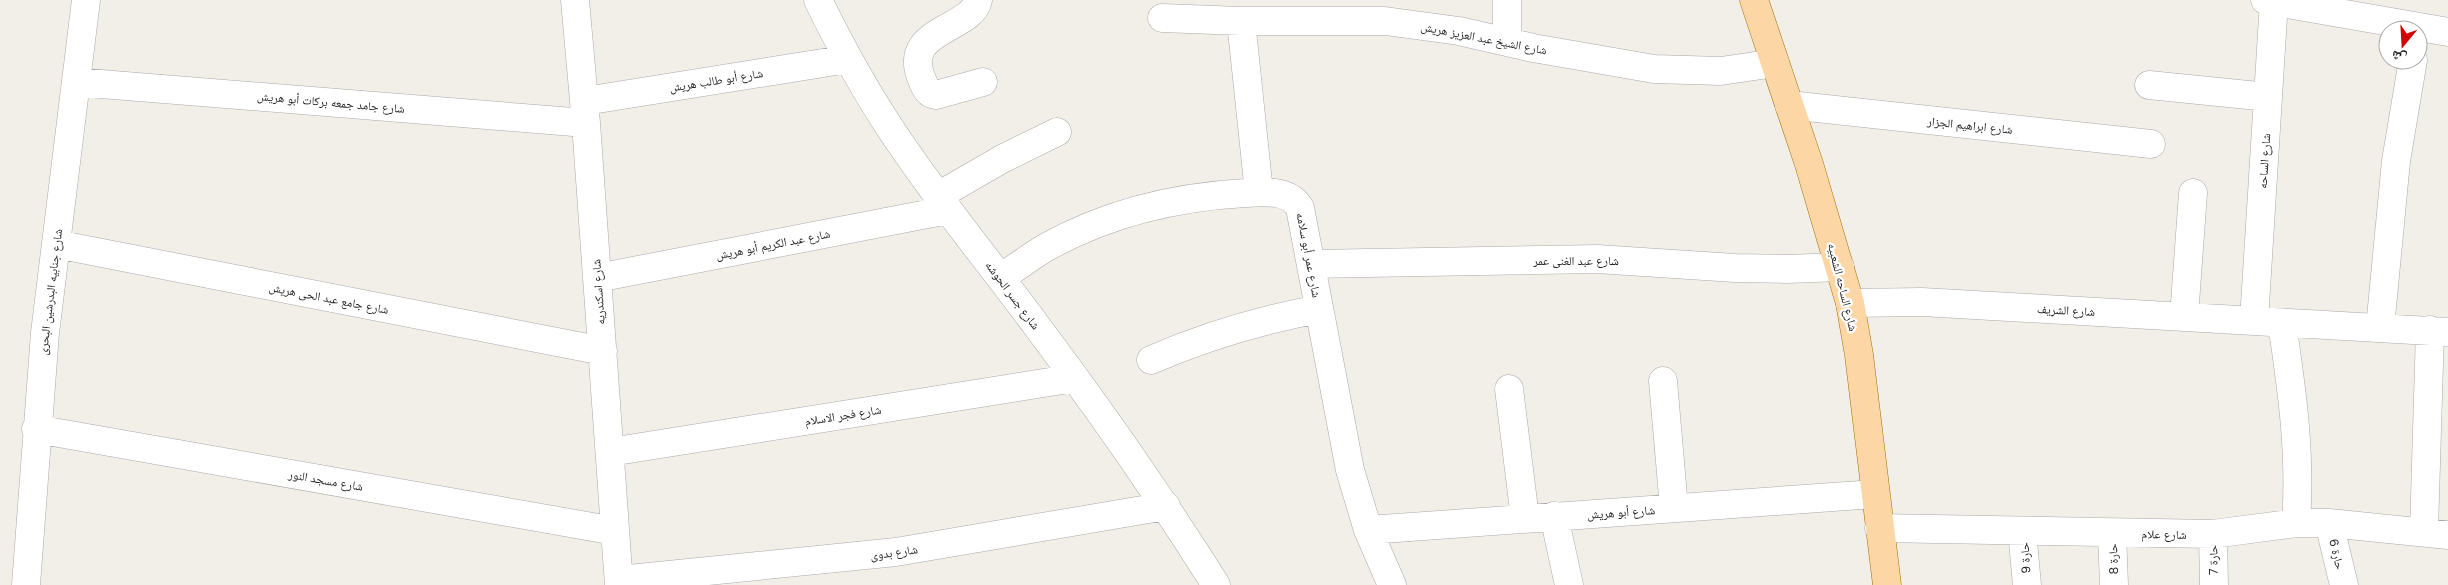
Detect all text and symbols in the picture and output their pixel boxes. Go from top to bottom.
street label: شارع الشيخ عبد العزيز هريش [1420,17,1549,59]
north arrow [2378,20,2428,70]
text: ش [2389,46,2409,69]
street label: شارع أبو طالب هريش [668,64,764,96]
street label: شارع جامد جمعه بركات أبو هريش [256,87,406,117]
street label: شارع ابراهيم الجزار [1926,112,2014,138]
street label: شارع الساحه [2254,133,2274,189]
street label: شارع عمر أبو سلامه [1292,211,1326,299]
street label: شارع عبد الكريم أبو هريش [714,225,832,263]
street label: شارع جنابيه البدرشين البحرى [34,228,66,356]
street label: شارع الساحه الشعبيه [1824,241,1862,333]
street label: شارع عبد الغنى عمر [1532,252,1619,269]
street label: شارع جسر الحوشه [982,257,1045,333]
street label: شارع اسكندريه [587,259,609,325]
street label: شارع جامع عبد الحى هريش [268,278,390,318]
street label: شارع الشريف [2037,300,2096,320]
street label: شارع فجر الاسلام [804,401,883,429]
street label: شارع مسجد النور [286,465,365,495]
street label: شارع أبو هريش [1586,501,1656,523]
street label: شارع علام [2141,525,2187,543]
street label: حارة 6 [2325,537,2349,571]
street label: شارع بدوى [869,540,919,564]
street label: حارة 9 [2015,542,2035,574]
street label: حارة 8 [2104,543,2122,575]
street label: حارة 7 [2204,545,2222,575]

